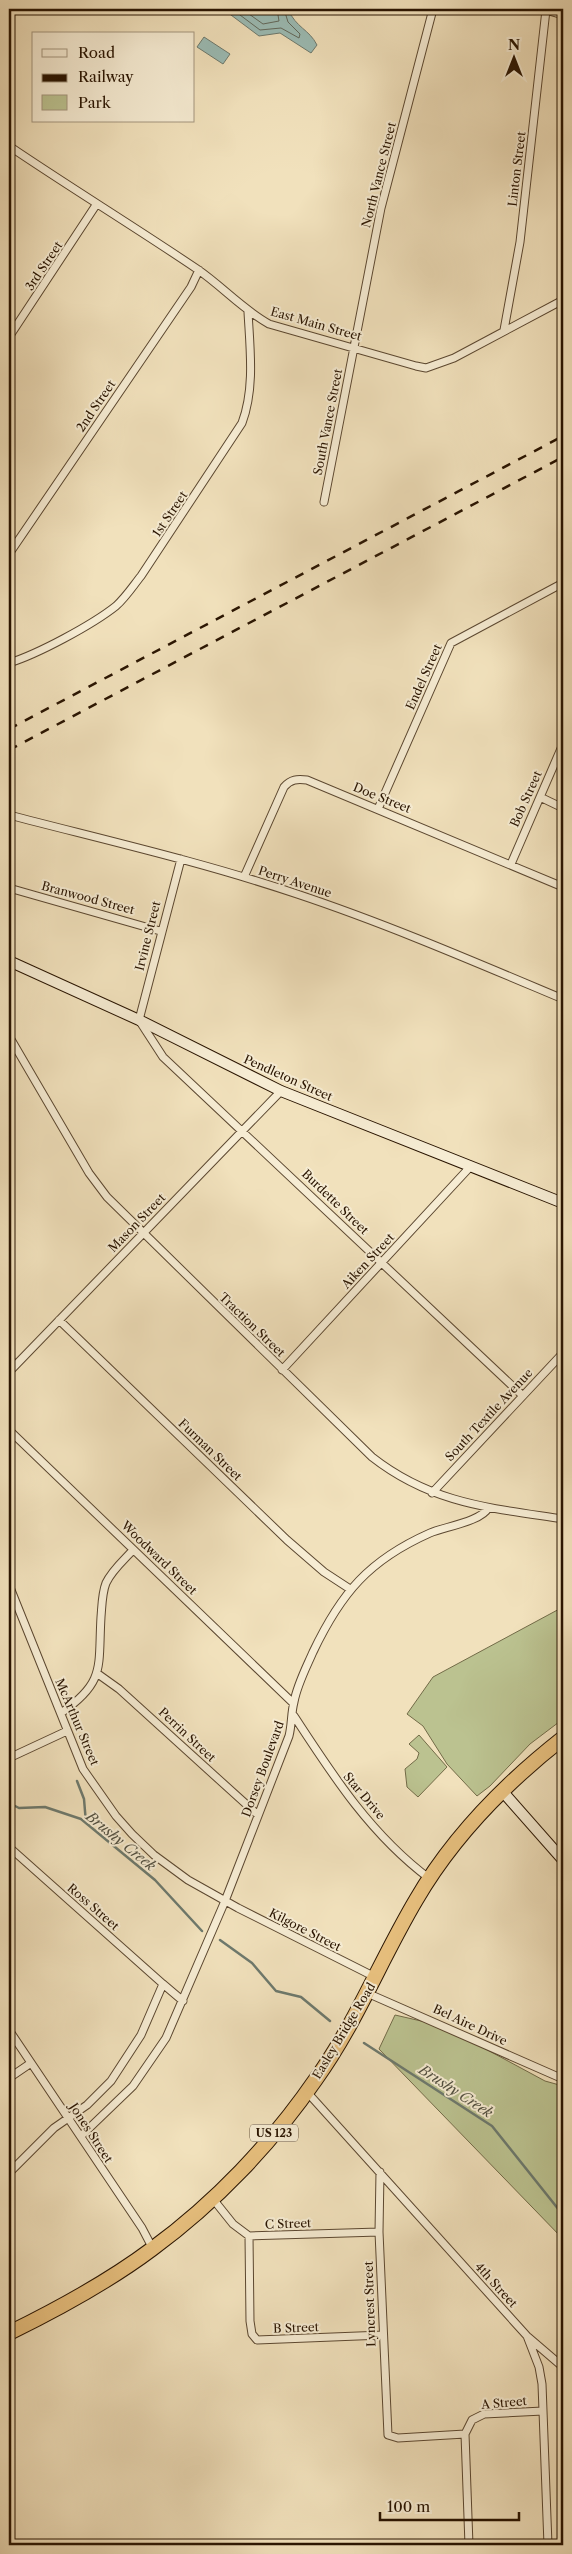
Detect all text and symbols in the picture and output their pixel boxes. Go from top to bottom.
legend [32,32,195,122]
north arrow [490,32,540,82]
text: N [508,36,520,54]
text: Road [78,43,115,62]
text: Railway [78,67,134,86]
text: Park [78,93,112,112]
street label: North Vance Street [358,120,399,229]
street label: Linton Street [504,130,529,207]
street label: 3rd Street [22,238,66,293]
street label: East Main Street [269,303,364,344]
street label: South Vance Street [310,367,345,476]
street label: 2nd Street [73,376,119,434]
street label: 1st Street [149,487,191,539]
street label: Endel Street [402,641,445,712]
street label: Bob Street [506,768,545,829]
street label: Doe Street [351,779,414,816]
street label: Perry Avenue [257,863,334,901]
street label: Branwood Street [40,878,137,917]
street label: Irvine Street [132,899,164,972]
street label: Pendleton Street [241,1051,336,1104]
street label: Burdette Street [299,1166,372,1238]
street label: Mason Street [105,1190,169,1255]
street label: Aiken Street [337,1229,398,1292]
street label: Traction Street [216,1289,289,1360]
street label: South Textile Avenue [442,1365,536,1464]
street label: Furman Street [175,1416,246,1484]
street label: Woodward Street [118,1517,201,1598]
street label: McArthur Street [52,1676,103,1768]
street label: Perrin Street [156,1704,220,1765]
street label: Dorsey Boulevard [238,1718,287,1819]
street label: Star Drive [340,1769,389,1823]
water label: Brushy Creek [82,1807,160,1875]
street label: Ross Street [64,1880,123,1934]
street label: Kilgore Street [267,1905,345,1955]
street label: Easley Bridge Road [309,1979,379,2082]
street label: Bel Aire Drive [431,2001,510,2048]
water label: Brushy Creek [415,2060,497,2122]
street label: Jones Street [65,2098,117,2166]
road number: US 123 [250,2124,298,2142]
street label: C Street [265,2215,312,2232]
street label: 4th Street [472,2259,521,2311]
street label: Lyncrest Street [360,2260,378,2347]
street label: B Street [273,2319,320,2336]
street label: A Street [480,2393,528,2412]
scale bar [380,2489,518,2521]
text: 100 m [387,2497,430,2516]

